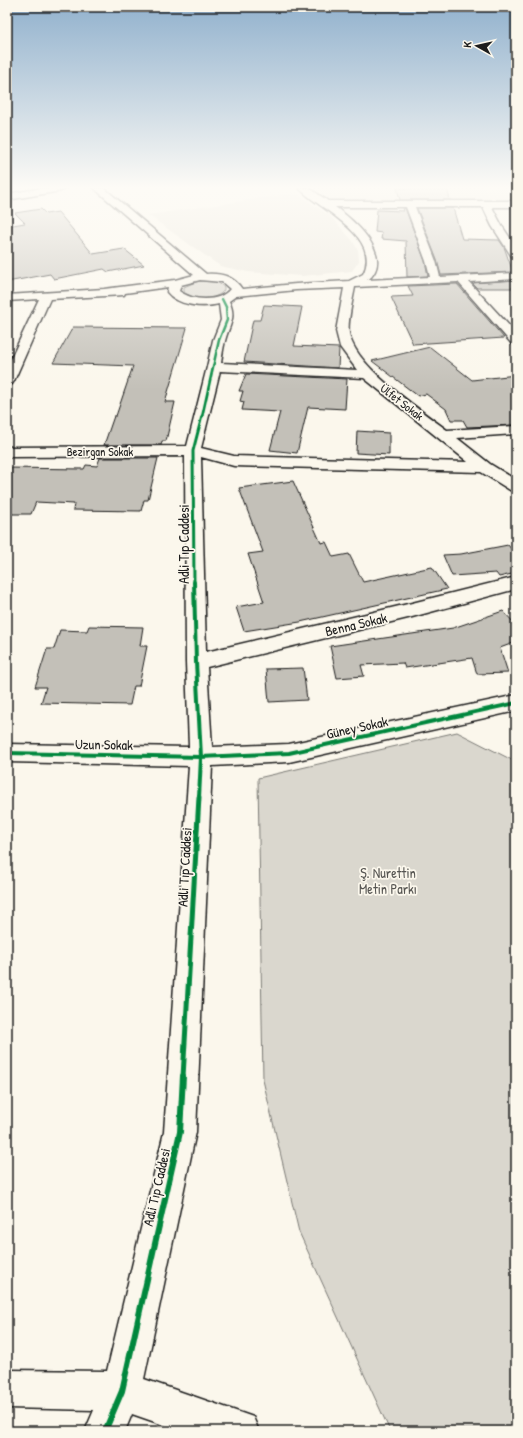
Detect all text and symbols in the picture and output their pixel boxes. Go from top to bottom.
north arrow [457,26,497,66]
text: K [460,41,474,48]
street label: Ülfet Sokak [377,380,427,424]
street label: Bezirgan Sokak [67,443,133,460]
street label: Adli Tıp Caddesi [174,504,194,584]
street label: Benna Sokak [323,608,389,640]
street label: Güney Sokak [324,711,390,744]
street label: Uzun Sokak [75,734,133,754]
street label: Adli Tıp Caddesi [172,827,197,907]
park label: Ş. Nurettin Metin Parkı [359,863,417,898]
street label: Adli Tıp Caddesi [138,1146,175,1228]

